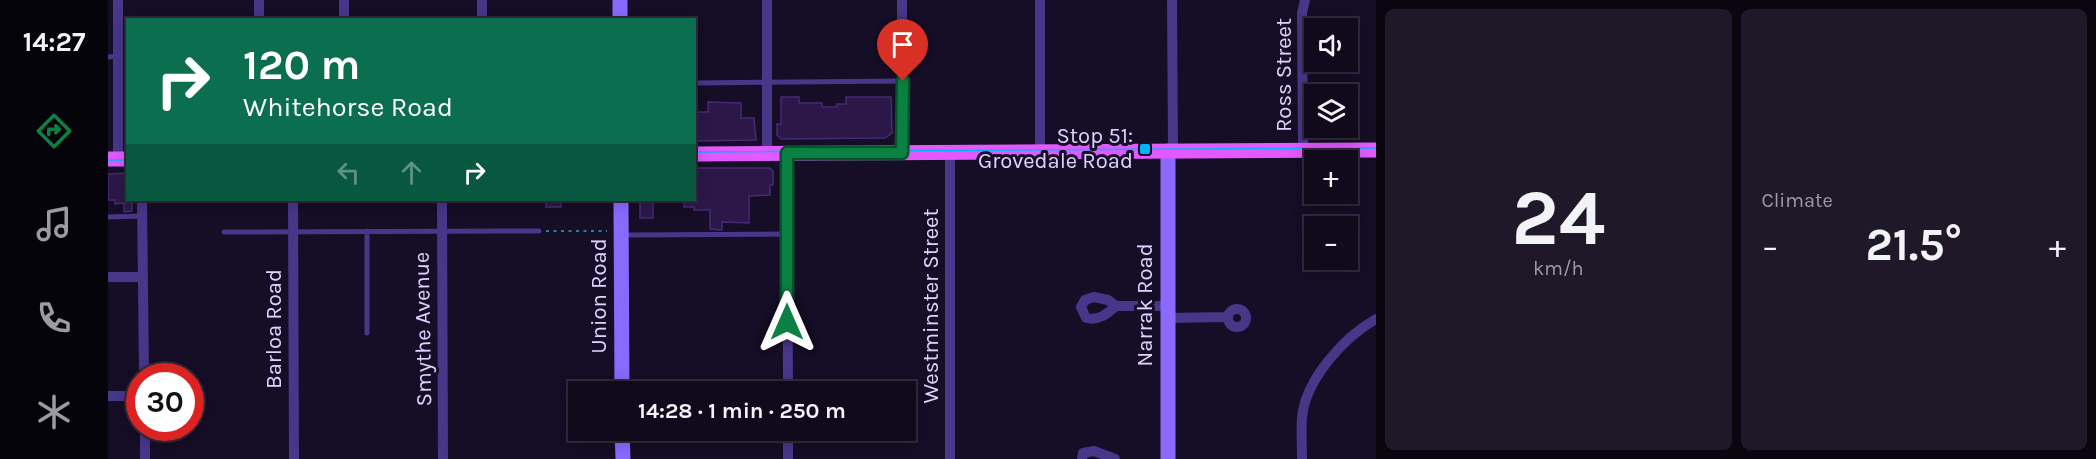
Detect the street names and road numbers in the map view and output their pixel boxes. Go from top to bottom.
street label: Ross Street [1271,18,1297,132]
street label: Westminster Street [918,208,944,404]
street label: Union Road [586,238,612,354]
street label: Narrak Road [1132,243,1158,367]
street label: Smythe Avenue [409,251,437,407]
street label: Barloa Road [261,269,287,389]

